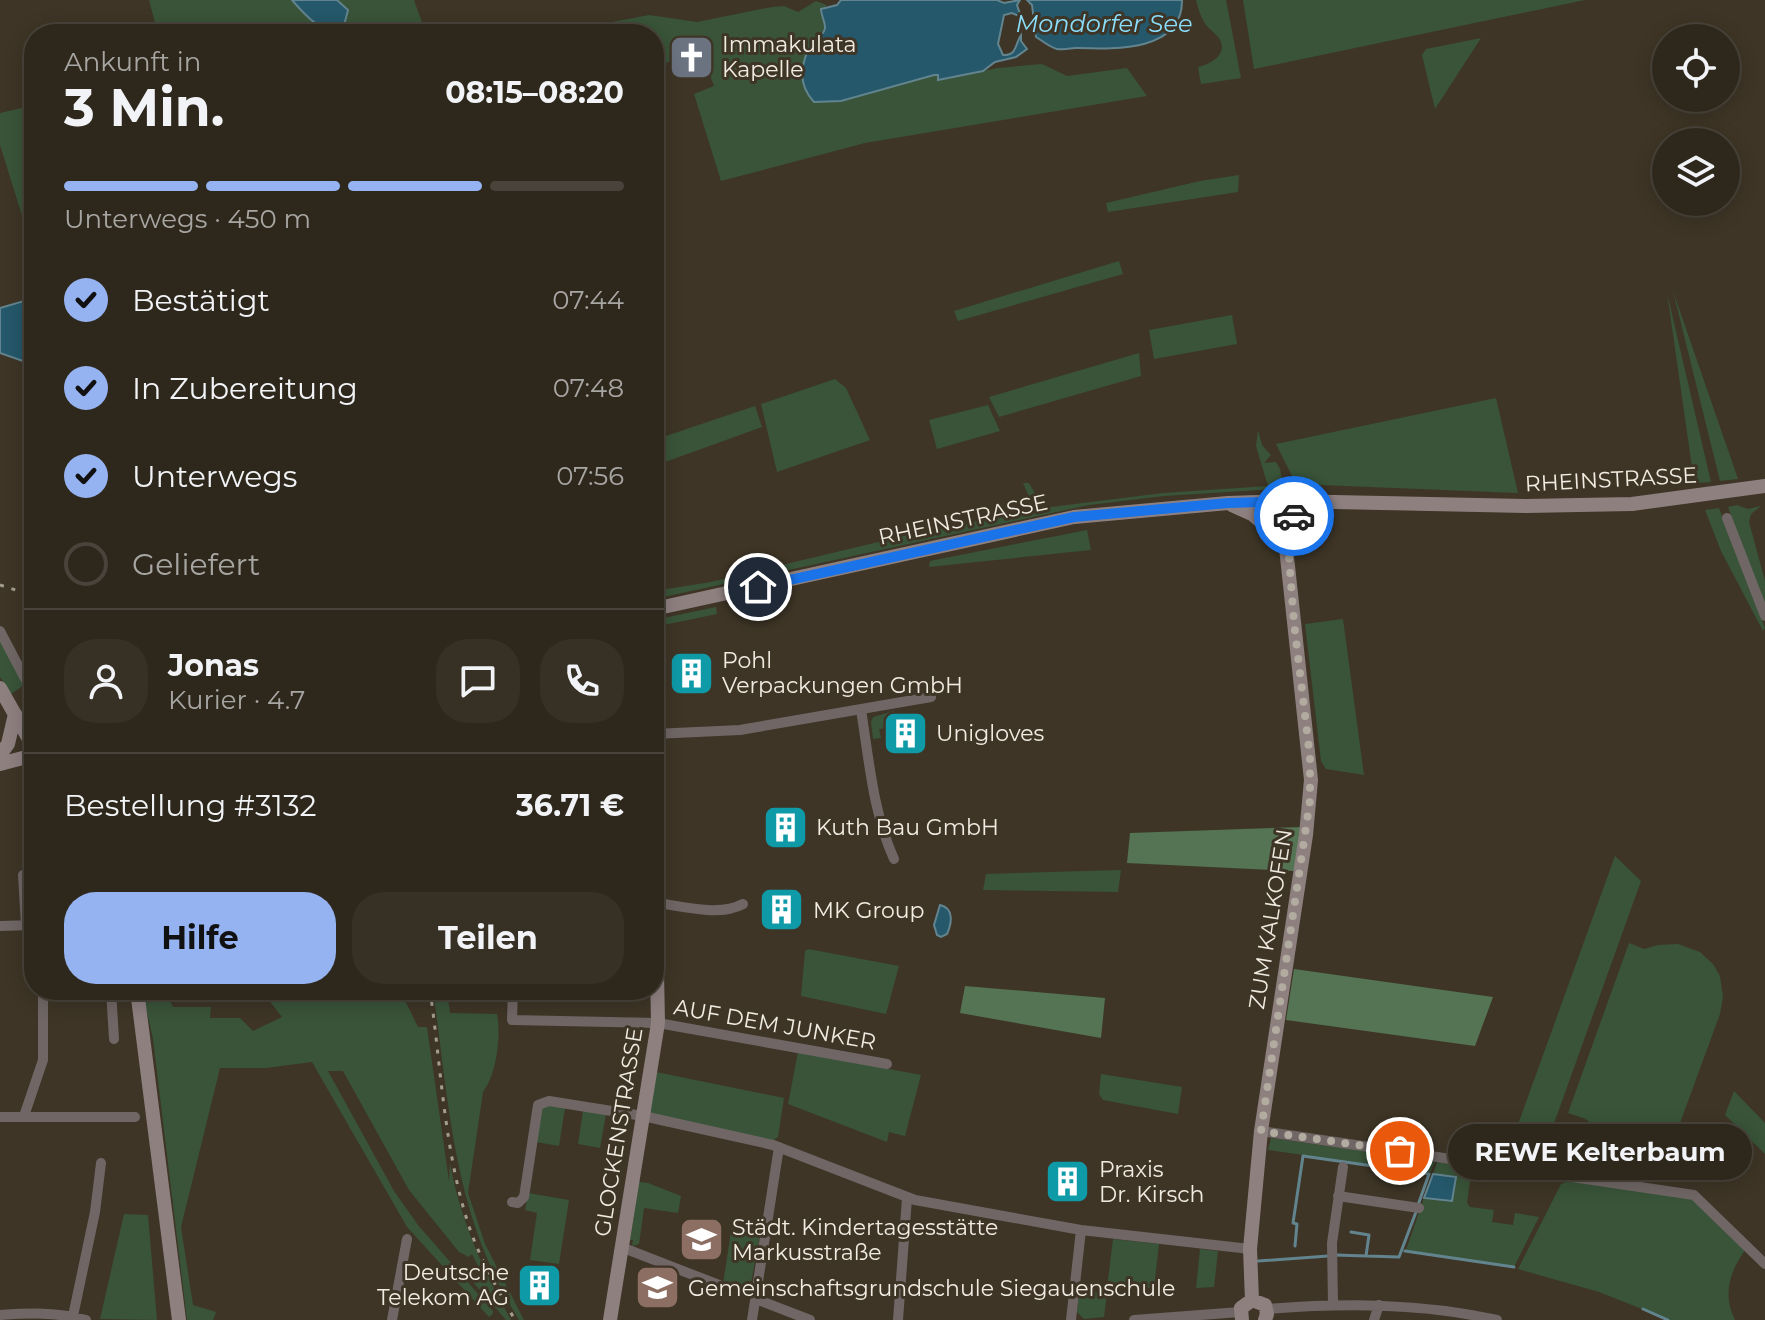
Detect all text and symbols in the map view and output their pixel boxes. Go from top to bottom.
water label: Mondorfer See [1015,9,1193,38]
map controls [1652,24,1740,216]
button: locate [1652,24,1740,112]
place label: Immakulata Kapelle [722,31,856,83]
church icon: Immakulata Kapelle [667,33,715,81]
text: Ankunft in [64,46,201,78]
text: 08:15–08:20 [445,74,624,111]
text: 3 Min. [64,76,224,139]
button: layers [1652,128,1740,216]
text: Unterwegs · 450 m [64,203,311,235]
icon: check [64,278,108,322]
text: Bestätigt [132,282,270,319]
text: 07:44 [552,284,624,316]
icon: check [64,366,108,410]
text: In Zubereitung [132,370,358,407]
text: 07:48 [553,372,624,404]
icon: check [64,454,108,498]
text: Unterwegs [132,458,297,495]
text: 07:56 [556,460,624,492]
street label: RHEINSTRASSE [1524,462,1698,497]
courier [1254,476,1334,556]
street label: RHEINSTRASSE [876,488,1050,551]
icon: car [1272,494,1316,538]
text: Geliefert [132,546,260,583]
pin [724,553,792,621]
icon: home [736,565,780,609]
button: person [64,639,148,723]
button: chat [436,639,520,723]
button: phone [540,639,624,723]
text: Jonas [168,647,259,684]
place label: Pohl Verpackungen GmbH [722,647,963,699]
building icon: Pohl Verpackungen GmbH [667,649,715,697]
text: Kurier · 4.7 [168,684,305,716]
building icon: Unigloves [881,709,929,757]
place label: Unigloves [936,720,1045,747]
text: Bestellung #3132 [64,787,317,824]
text: 36.71 € [516,787,624,824]
building icon: Kuth Bau GmbH [761,803,809,851]
place label: Kuth Bau GmbH [816,814,999,841]
street label: ZUM KALKOFEN [1243,827,1298,1011]
building icon: MK Group [758,886,806,934]
button: Hilfe [64,892,336,984]
button: Teilen [352,892,624,984]
place label: MK Group [813,897,924,924]
street label: AUF DEM JUNKER [672,993,878,1056]
street label: GLOCKENSTRASSE [589,1026,648,1239]
pin [1366,1117,1434,1185]
callout: REWE Kelterbaum [1448,1123,1752,1179]
icon: bag [1378,1129,1422,1173]
text: REWE Kelterbaum [1474,1136,1726,1168]
place label: Praxis Dr. Kirsch [1099,1156,1204,1208]
building icon: Praxis Dr. Kirsch [1044,1158,1092,1206]
place label: Städt. Kindertagesstätte Markusstraße [732,1214,998,1266]
school or university icon: Städt. Kindertagesstätte Markusstraße [677,1216,725,1264]
place label: Deutsche Telekom AG [377,1259,509,1311]
building icon: Deutsche Telekom AG [516,1261,564,1309]
school or university icon: Gemeinschaftsgrundschule Siegauenschule [633,1264,681,1312]
place label: Gemeinschaftsgrundschule Siegauenschule [688,1275,1175,1302]

